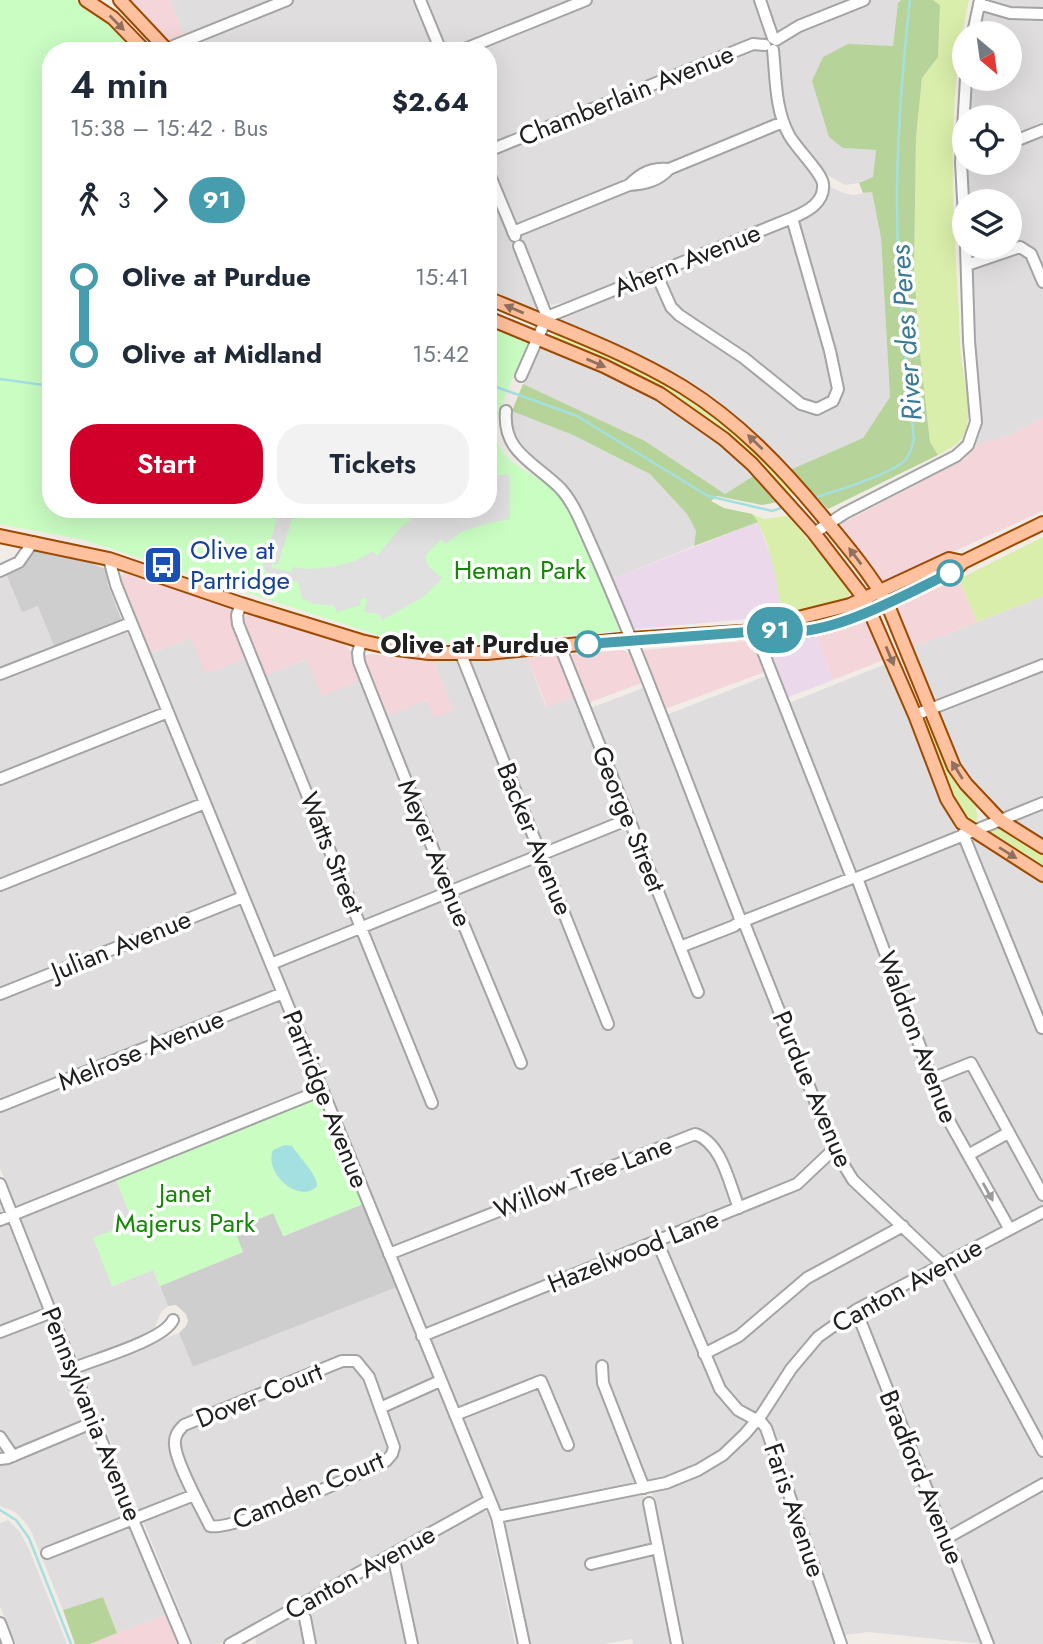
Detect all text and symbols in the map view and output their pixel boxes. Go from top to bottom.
one-way arrow [109,14,125,31]
north arrow [952,21,1022,91]
map controls [952,21,1022,259]
street label: Chamberlain Avenue [513,34,739,156]
text: 4 min [70,57,169,112]
text: $2.64 [392,83,469,121]
button: locate [952,105,1022,175]
text: 15:38 – 15:42 · Bus [70,111,268,145]
icon: walk [70,181,108,219]
icon: forward [141,181,179,219]
text: 91 [203,182,231,217]
text: 3 [118,183,131,217]
button: layers [952,189,1022,259]
street label: Ahern Avenue [608,213,766,307]
water label: River des Peres [879,243,933,422]
text: Olive at Purdue [122,258,311,296]
text: 15:41 [415,260,469,294]
one-way arrow [504,303,525,314]
text: Olive at Midland [122,335,322,373]
text: 15:42 [412,337,469,371]
one-way arrow [586,357,606,369]
button: Start [70,424,263,504]
button: Tickets [277,424,469,504]
one-way arrow [747,435,764,451]
place label: Olive at Partridge [190,531,290,599]
bus stop icon: Olive at Partridge [142,544,184,586]
one-way arrow [848,548,863,566]
park label: Heman Park [454,551,587,589]
unlabelled marker [937,560,963,586]
line badge: 91 [744,607,806,653]
text: 91 [761,612,789,647]
place label: Olive at Purdue [380,625,569,663]
marker: Olive at Purdue [575,631,601,657]
one-way arrow [885,646,896,667]
street label: George Street [582,740,676,898]
street label: Backer Avenue [487,757,583,921]
one-way arrow [951,760,963,779]
street label: Meyer Avenue [388,773,482,933]
street label: Watts Street [290,786,374,920]
one-way arrow [998,846,1018,859]
street label: Julian Avenue [43,900,197,991]
street label: Waldron Avenue [868,945,968,1129]
street label: Melrose Avenue [52,999,230,1101]
street label: Partridge Avenue [273,1004,379,1194]
street label: Purdue Avenue [763,1005,863,1173]
street label: Willow Tree Lane [488,1126,678,1228]
park label: Janet Majerus Park [115,1174,256,1242]
one-way arrow [982,1182,994,1202]
street label: Hazelwood Lane [542,1199,724,1303]
street label: Canton Avenue [825,1228,989,1342]
street label: Pennsylvania Avenue [32,1301,152,1527]
street label: Dover Court [190,1352,329,1438]
street label: Bradford Avenue [870,1384,974,1570]
street label: Faris Avenue [754,1438,836,1582]
street label: Camden Court [226,1441,390,1539]
street label: Canton Avenue [278,1515,442,1629]

